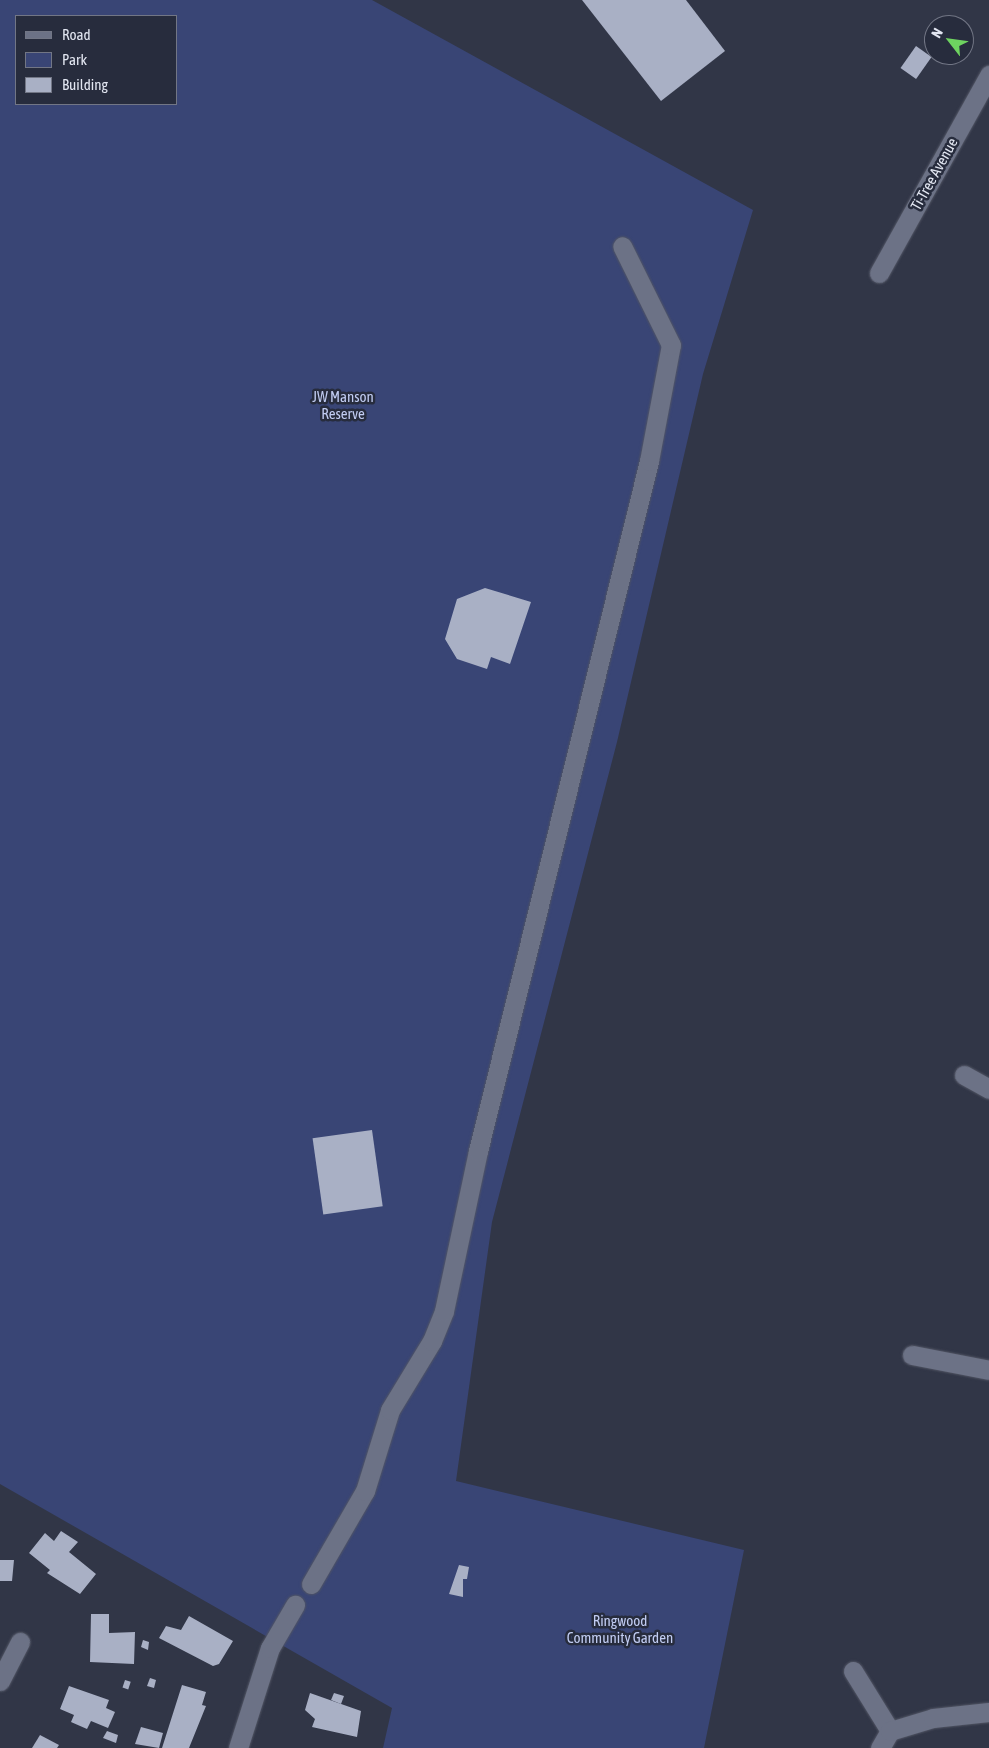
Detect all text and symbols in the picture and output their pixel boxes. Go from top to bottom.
legend [15,15,178,105]
north arrow [924,15,974,65]
text: N [928,25,946,41]
text: Road [62,26,91,43]
text: Park [62,51,87,68]
text: Building [62,76,108,93]
street label: Ti-Tree Avenue [907,135,961,213]
park label: JW Manson Reserve [312,387,374,422]
park label: Ringwood Community Garden [567,1611,673,1646]

